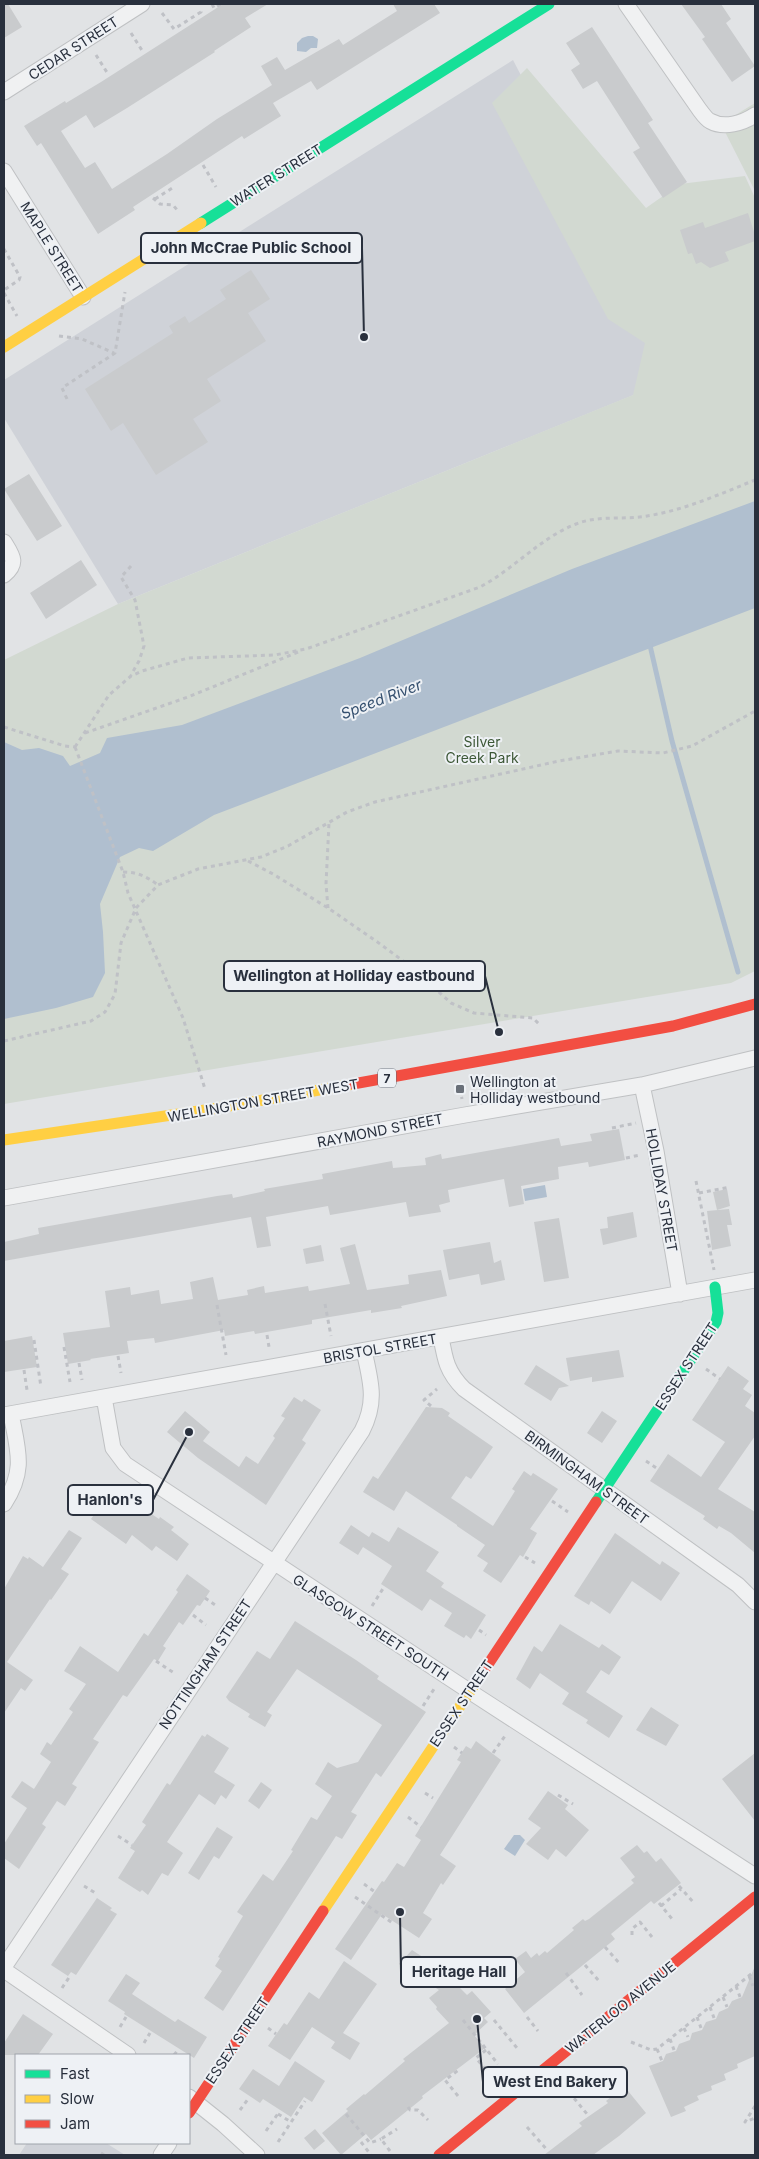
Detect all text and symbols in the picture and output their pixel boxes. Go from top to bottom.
street label: CEDAR STREET [25,13,121,83]
street label: WATER STREET [227,140,325,210]
street label: MAPLE STREET [17,198,87,296]
callout: John McCrae Public School [141,233,362,263]
text: John McCrae Public School [151,238,351,257]
water label: Speed River [338,675,424,723]
park label: Silver Creek Park [445,733,519,766]
callout: Wellington at Holliday eastbound [224,961,485,991]
text: Wellington at Holliday eastbound [233,966,475,985]
road number: 7 [378,1068,396,1088]
place label: Wellington at Holliday westbound [470,1073,600,1106]
street label: WELLINGTON STREET WEST [166,1075,360,1125]
marker: Wellington at Holliday westbound [454,1083,466,1095]
street label: RAYMOND STREET [316,1109,444,1151]
street label: HOLLIDAY STREET [643,1127,681,1253]
street label: ESSEX STREET [651,1319,721,1413]
street label: BRISTOL STREET [322,1330,438,1366]
street label: BIRMINGHAM STREET [522,1426,652,1528]
callout: Hanlon's [68,1485,153,1515]
text: Hanlon's [78,1490,142,1509]
street label: GLASGOW STREET SOUTH [290,1570,452,1684]
street label: NOTTINGHAM STREET [155,1596,255,1732]
street label: ESSEX STREET [426,1656,496,1750]
callout: Heritage Hall [401,1957,516,1987]
street label: WATERLOO AVENUE [561,1957,679,2057]
text: Heritage Hall [412,1962,506,1981]
street label: ESSEX STREET [202,1993,272,2087]
legend [15,2054,190,2144]
text: Fast [60,2064,90,2083]
callout: West End Bakery [483,2067,627,2097]
text: West End Bakery [493,2072,617,2091]
text: Slow [60,2089,94,2108]
text: Jam [60,2114,90,2133]

